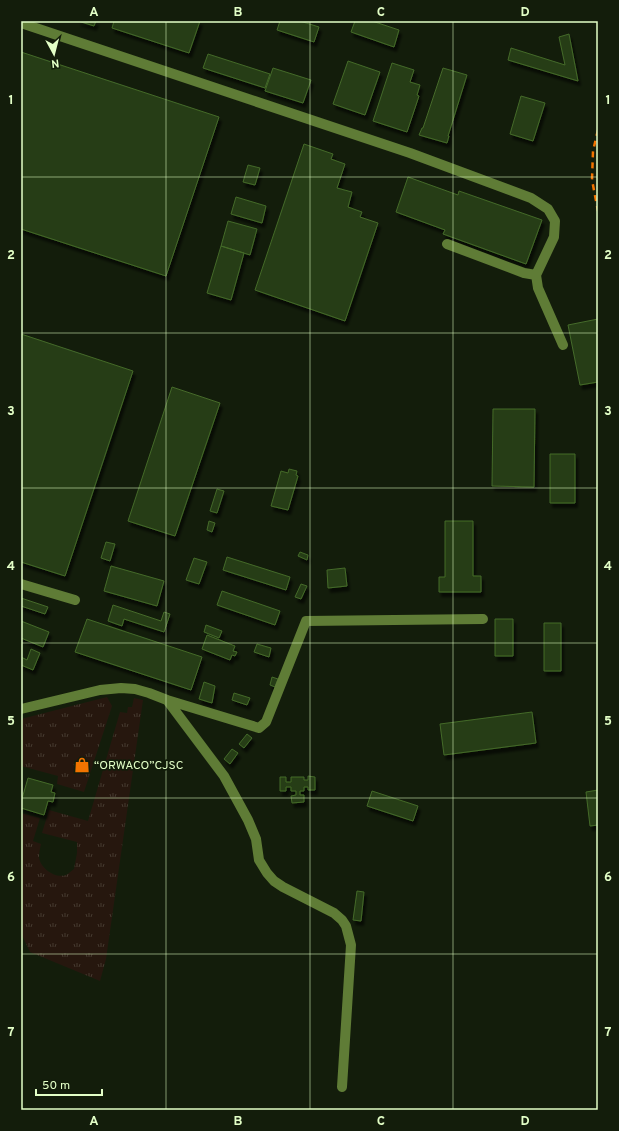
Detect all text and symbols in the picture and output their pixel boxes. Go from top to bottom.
text: A [89,5,99,21]
text: B [234,5,243,21]
text: C [377,5,385,21]
text: D [520,5,530,21]
north arrow [34,34,74,74]
text: N [50,56,60,70]
text: 1 [8,93,14,109]
text: 1 [605,93,611,109]
text: 2 [7,248,15,264]
text: 2 [604,248,612,264]
text: 3 [7,404,15,420]
text: 3 [604,404,612,420]
text: 4 [7,559,15,575]
text: 4 [604,559,612,575]
text: 5 [7,714,15,730]
text: 5 [604,714,612,730]
shop icon: “ORWACO”CJSC [73,756,91,774]
place label: “ORWACO”CJSC [94,758,184,774]
text: 6 [7,870,15,886]
text: 6 [604,870,612,886]
text: 7 [8,1025,15,1041]
text: 7 [605,1025,612,1041]
scale bar [36,1071,102,1097]
text: 50 m [42,1078,70,1094]
text: A [89,1114,99,1130]
text: B [234,1114,243,1130]
text: C [377,1114,385,1130]
text: D [520,1114,530,1130]

